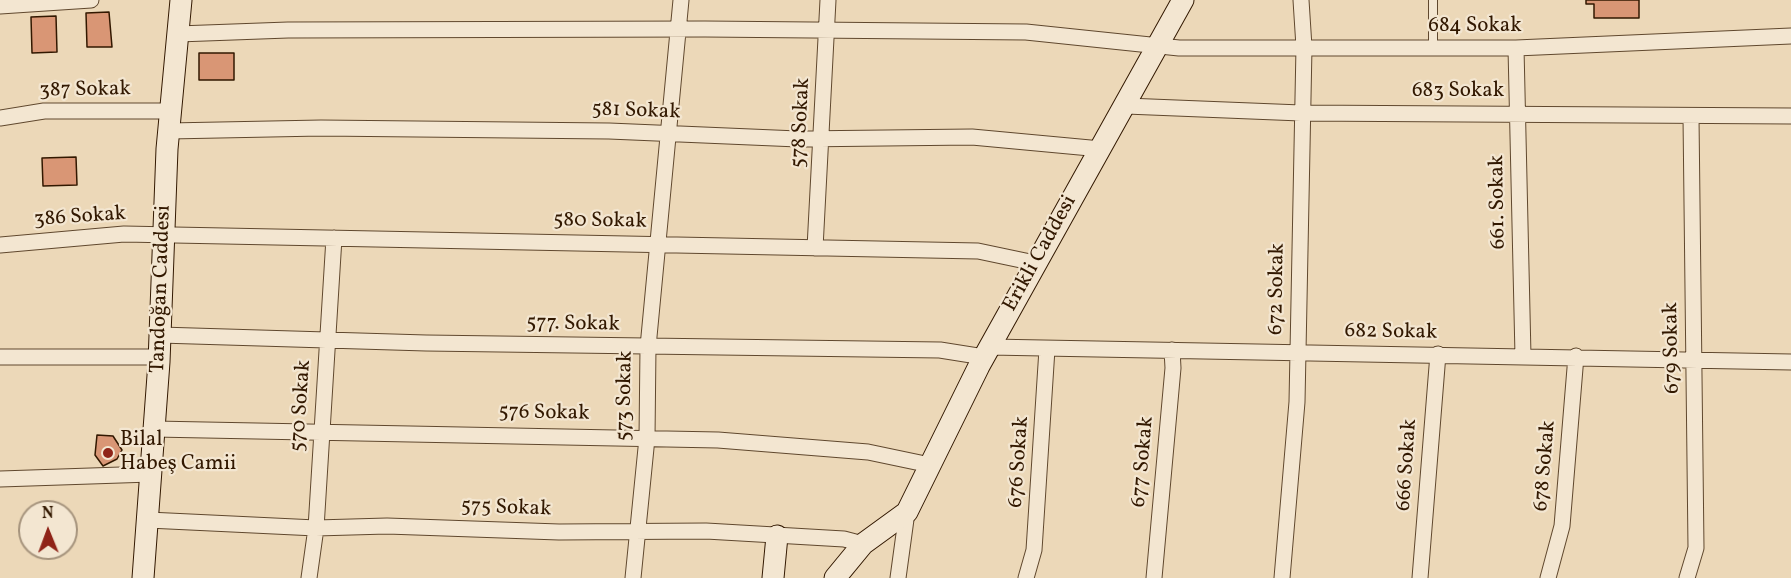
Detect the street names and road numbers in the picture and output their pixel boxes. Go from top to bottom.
street label: 684 Sokak [1428,14,1522,40]
street label: 578 Sokak [787,77,817,169]
street label: 387 Sokak [39,78,131,104]
street label: 683 Sokak [1412,79,1504,105]
street label: 581 Sokak [591,98,681,126]
street label: 661. Sokak [1486,155,1512,249]
street label: Erikli Caddesi [999,191,1083,317]
street label: 386 Sokak [33,202,127,234]
street label: Tandoğan Caddesi [146,205,178,373]
street label: 580 Sokak [553,209,647,235]
street label: 672 Sokak [1265,243,1291,335]
street label: 679 Sokak [1660,302,1686,394]
street label: 577. Sokak [526,312,620,338]
street label: 682 Sokak [1344,320,1438,346]
street label: 573 Sokak [613,351,639,441]
street label: 570 Sokak [286,359,318,453]
street label: 576 Sokak [498,401,590,427]
street label: 676 Sokak [1004,415,1036,509]
street label: 677 Sokak [1127,416,1161,508]
street label: 666 Sokak [1392,418,1424,512]
street label: 678 Sokak [1529,420,1563,512]
street label: 575 Sokak [460,495,552,523]

